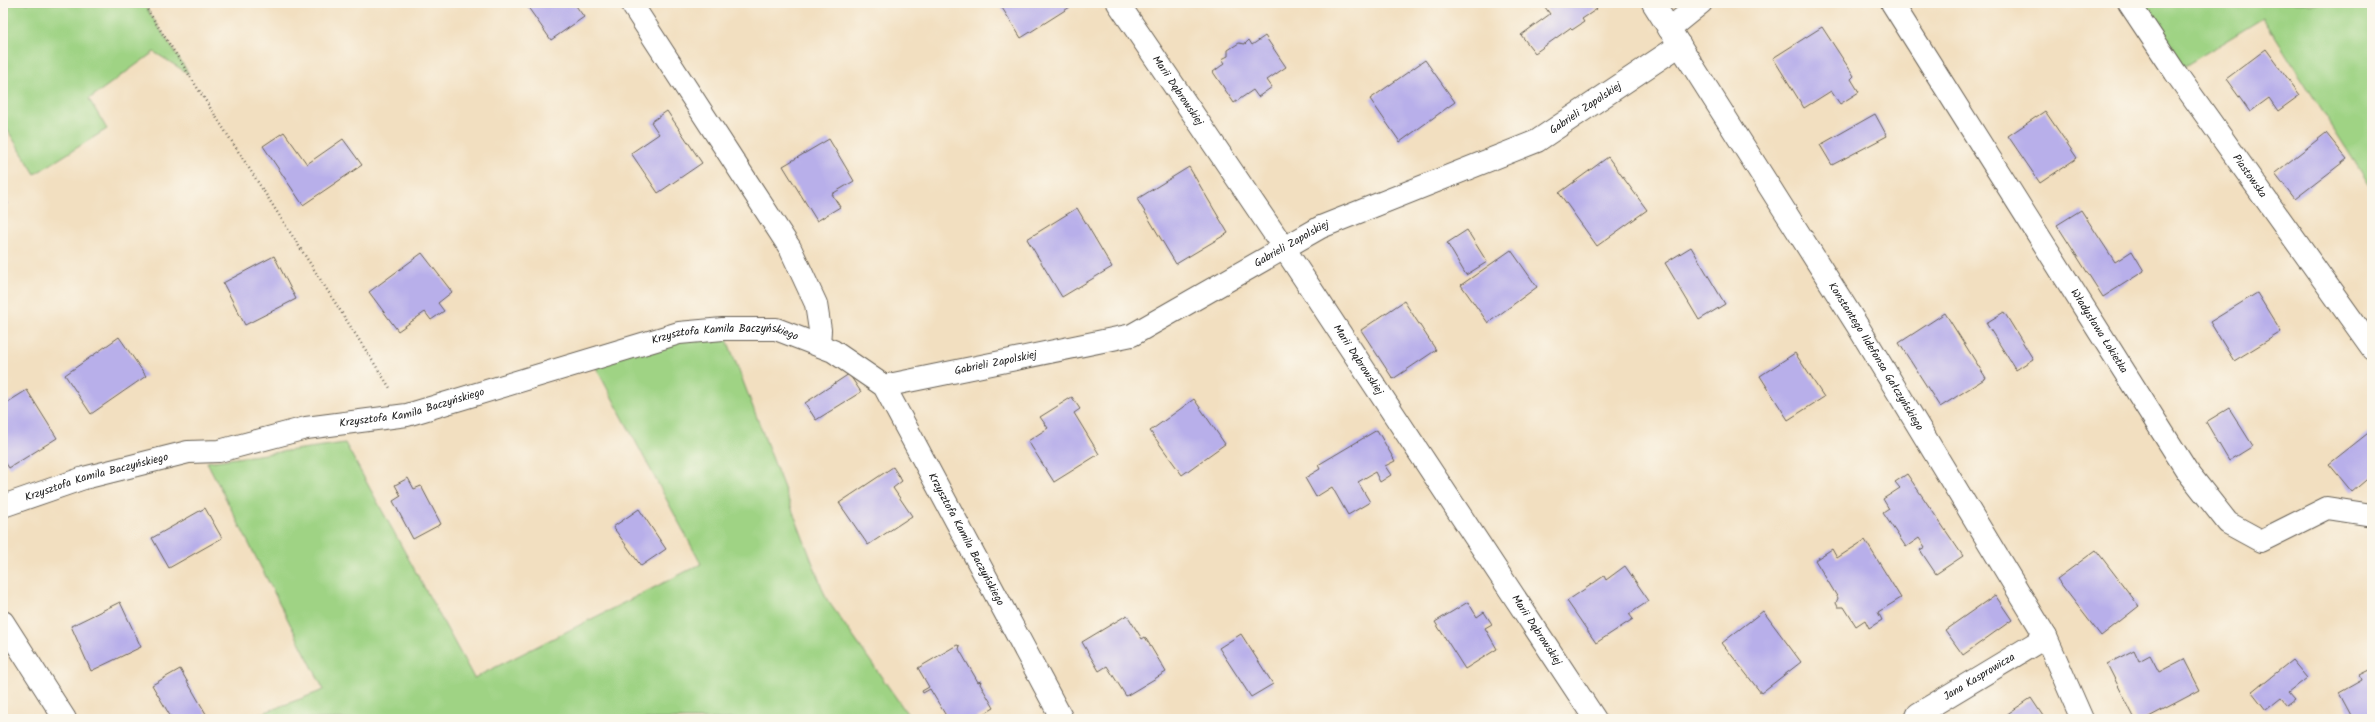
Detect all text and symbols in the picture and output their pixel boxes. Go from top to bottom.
street label: Marii Dąbrowskiej [1147,52,1208,131]
street label: Gabrieli Zapolskiej [1546,77,1627,139]
street label: Piastowska [2228,151,2271,202]
street label: Gabrieli Zapolskiej [1251,215,1333,272]
street label: Konstantego Ildefonsa Gałczyńskiego [1823,279,1928,434]
street label: Władysława Łokietka [2065,285,2132,377]
street label: Krzysztofa Kamila Baczyńskiego [649,320,801,350]
street label: Marii Dąbrowskiej [1328,321,1389,400]
street label: Gabrieli Zapolskiej [953,346,1040,380]
street label: Krzysztofa Kamila Baczyńskiego [338,383,487,433]
street label: Krzysztofa Kamila Baczyńskiego [22,448,170,507]
street label: Krzysztofa Kamila Baczyńskiego [923,470,1009,609]
street label: Marii Dąbrowskiej [1506,591,1567,670]
street label: Jana Kasprowicza [1940,648,2019,706]

